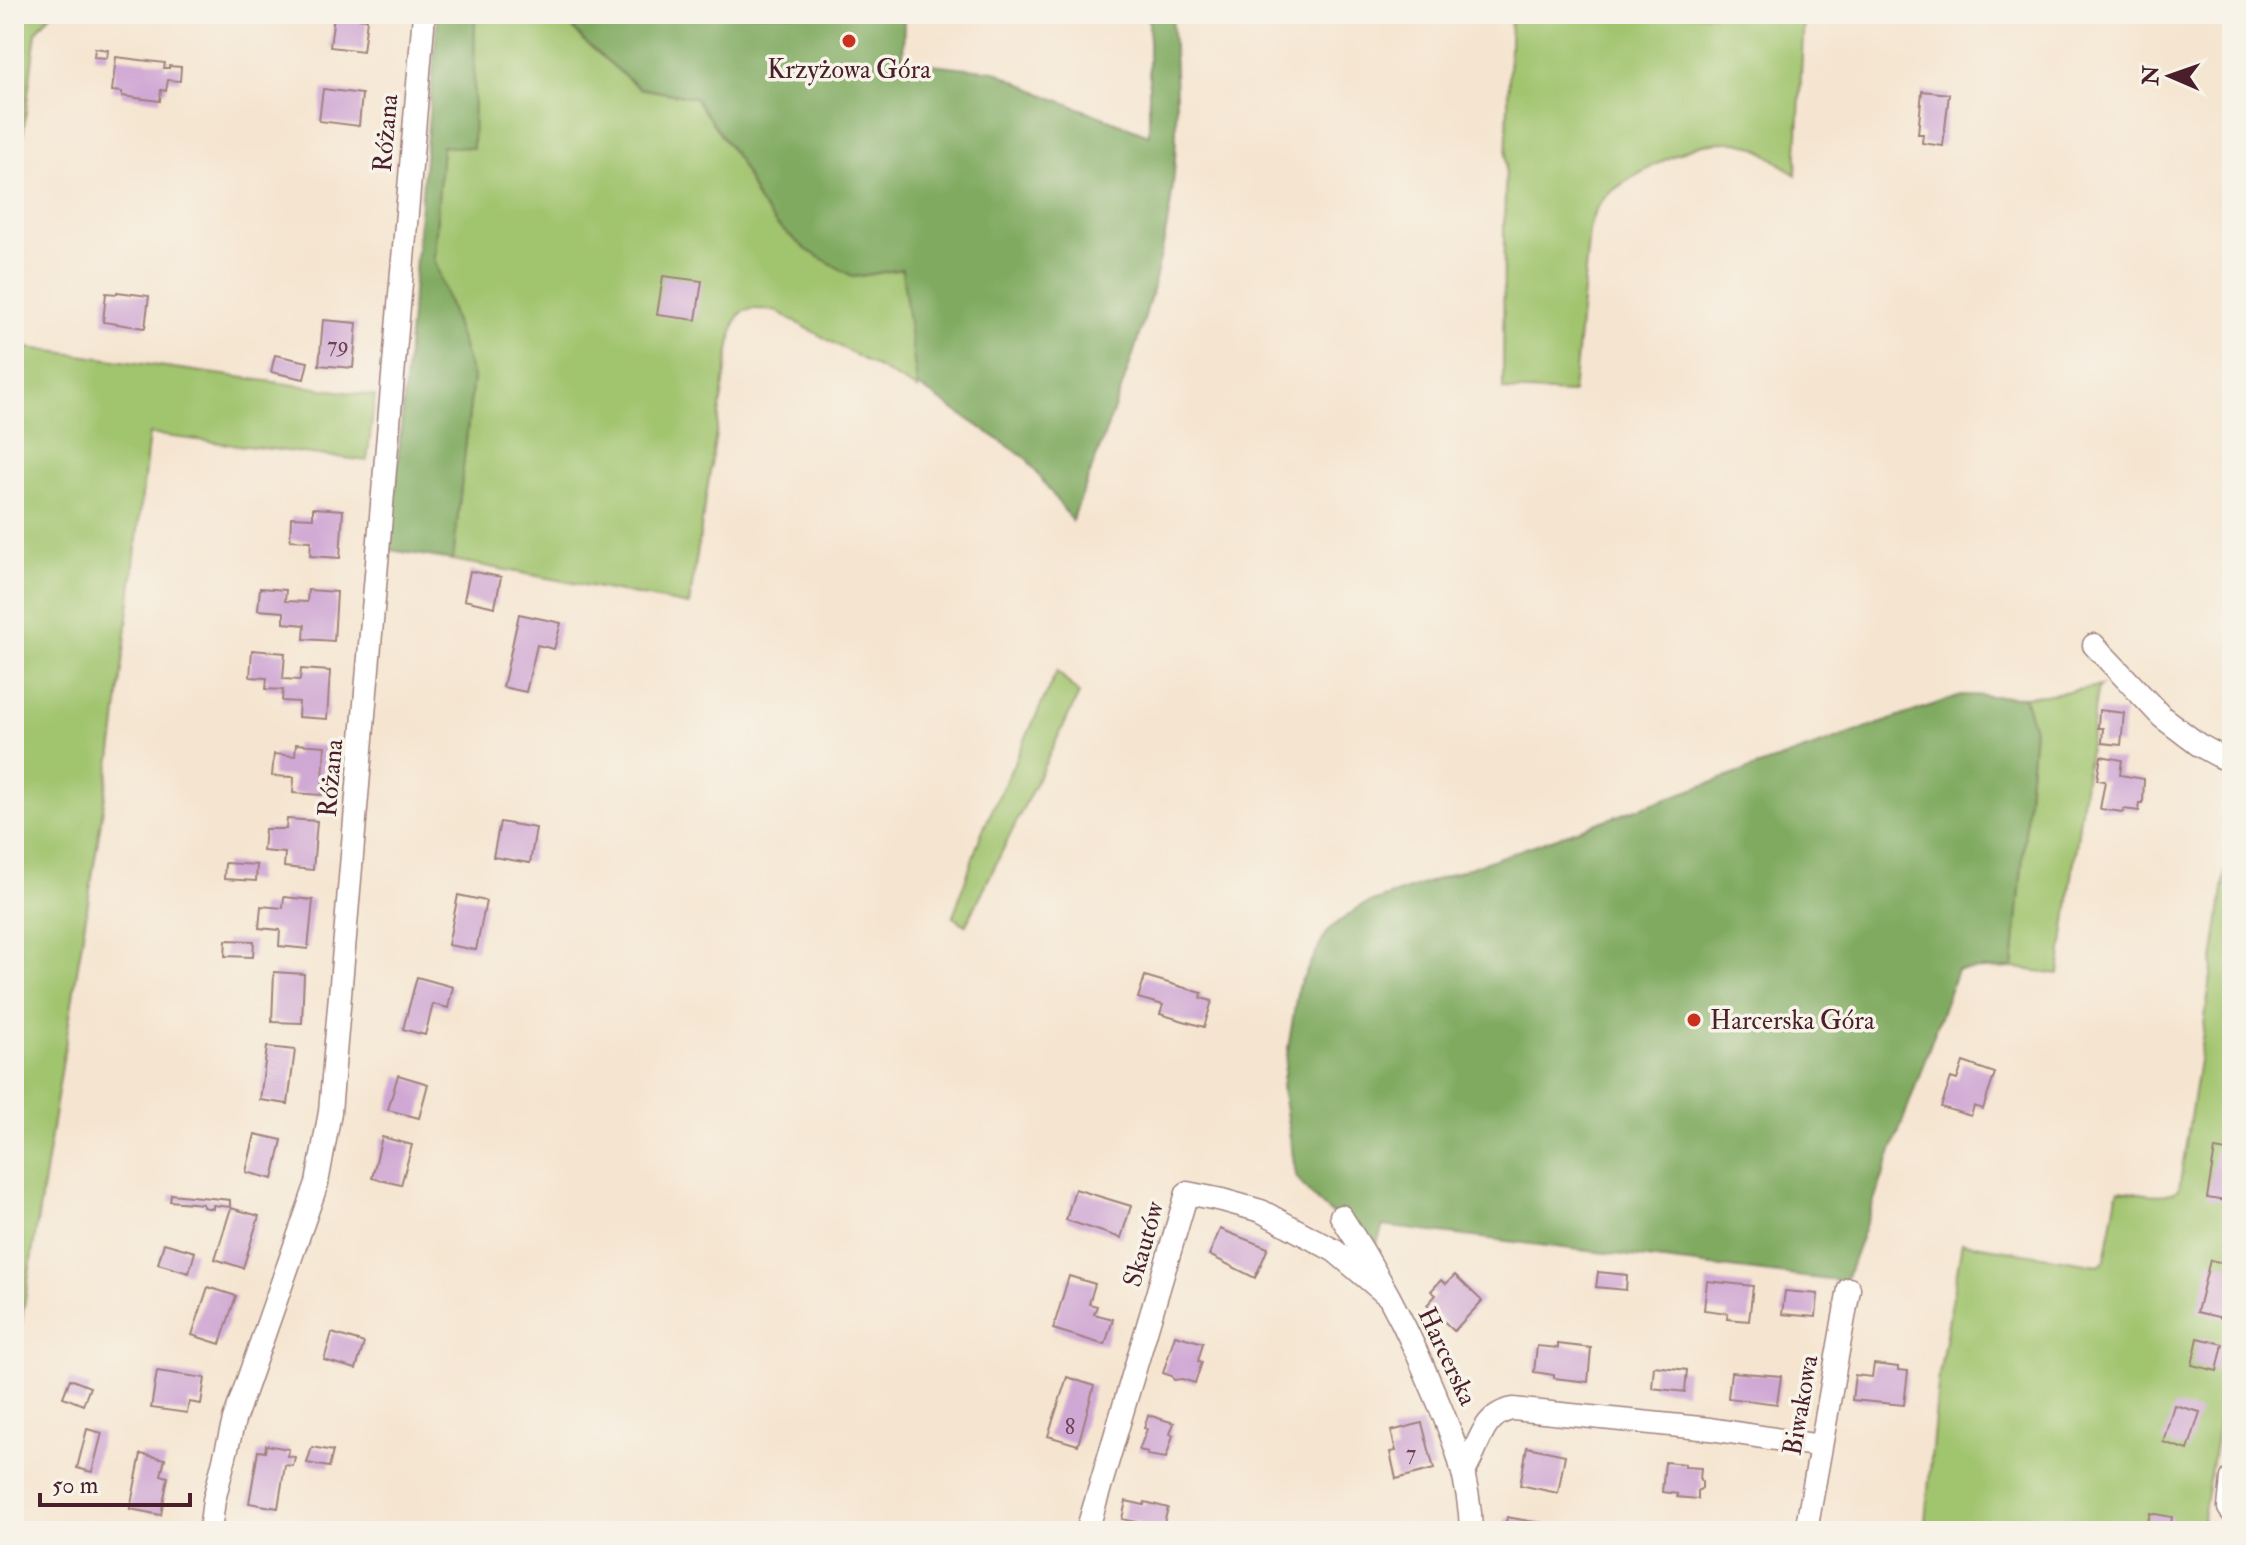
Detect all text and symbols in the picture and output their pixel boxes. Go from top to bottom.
marker: Krzyżowa Góra [840,32,858,50]
north arrow [2130,36,2210,116]
place label: Krzyżowa Góra [767,54,931,86]
text: N [2137,65,2165,87]
street label: Różana [367,92,405,173]
house number: 79 [327,331,349,359]
street label: Różana [312,737,350,818]
place label: Harcerska Góra [1710,1005,1875,1037]
marker: Harcerska Góra [1685,1011,1703,1029]
street label: Skautów [1117,1197,1172,1291]
street label: Harcerska [1411,1302,1484,1411]
street label: Biwakowa [1776,1352,1826,1458]
house number: 8 [1065,1413,1075,1441]
house number: 7 [1406,1439,1416,1467]
scale bar [40,1457,190,1507]
text: 50 m [52,1470,99,1501]

